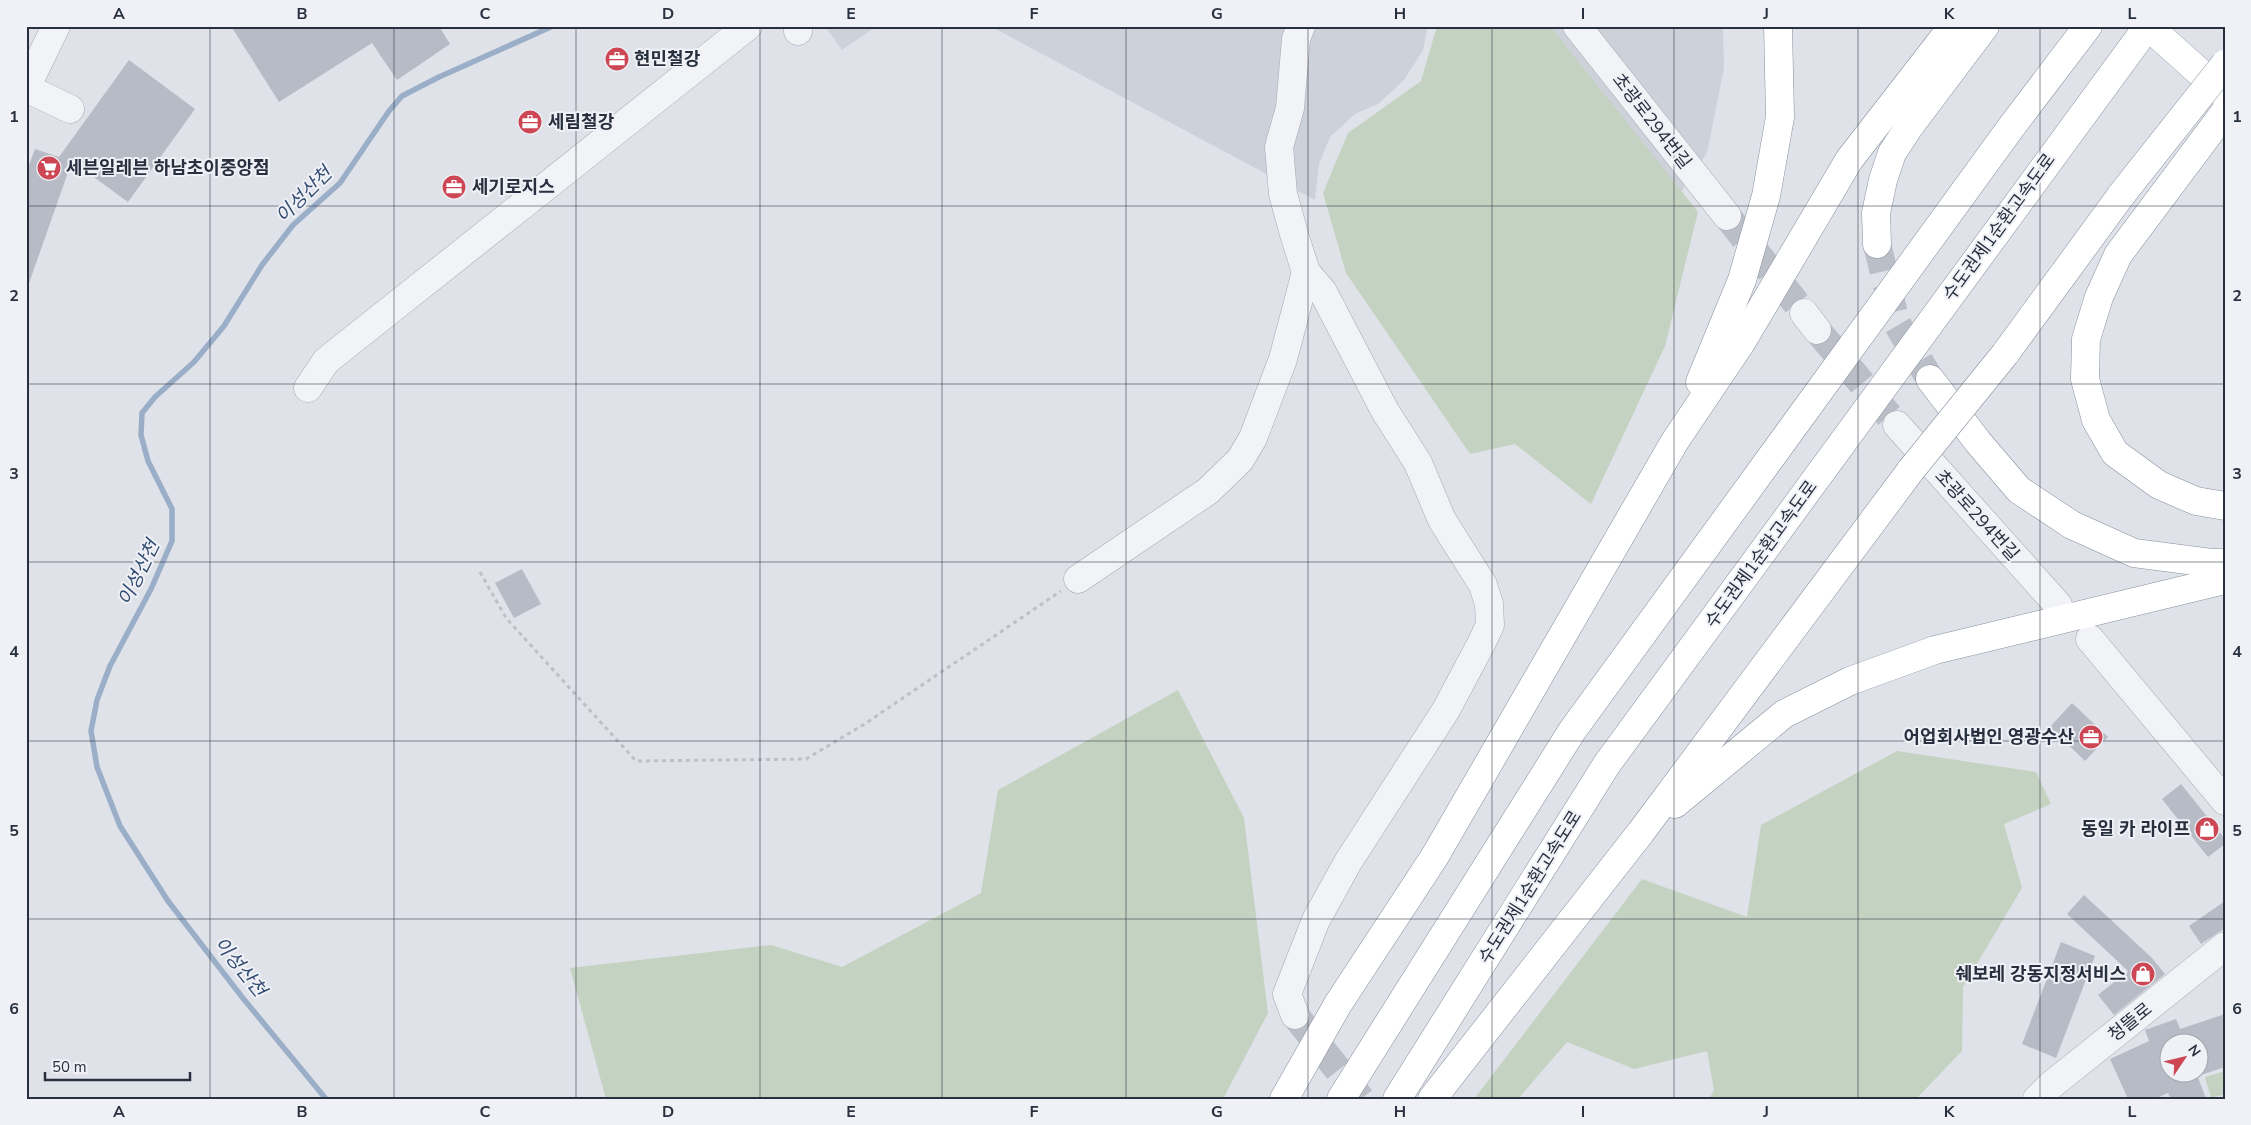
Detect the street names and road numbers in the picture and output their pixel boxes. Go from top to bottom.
street label: 초광로294번길 [1607,68,1697,174]
street label: 수도권제1순환고속도로 [1937,149,2061,305]
street label: 초광로294번길 [1930,464,2024,566]
street label: 수도권제1순환고속도로 [1699,476,1823,632]
street label: 수도권제1순환고속도로 [1473,806,1587,968]
street label: 청뜰로 [2103,997,2157,1047]

